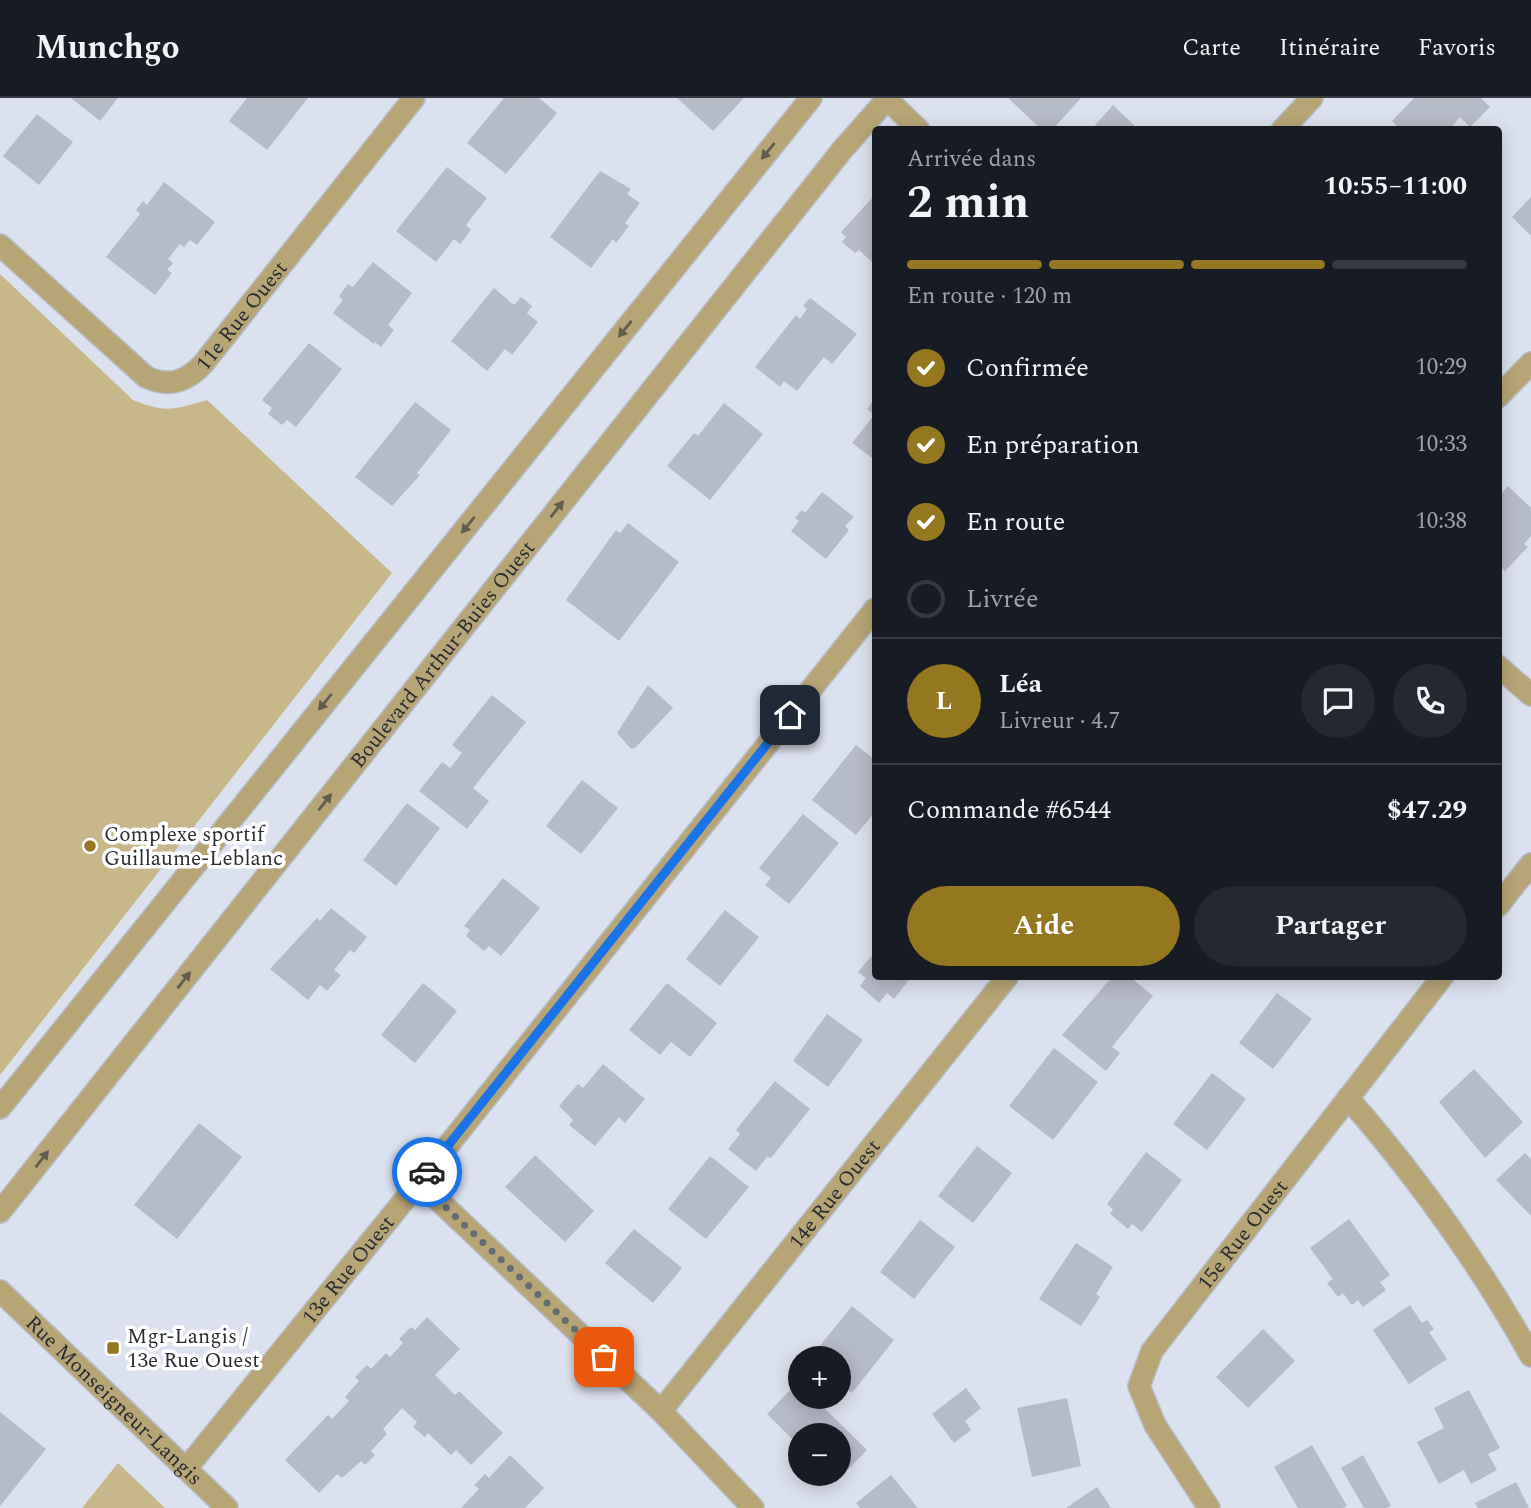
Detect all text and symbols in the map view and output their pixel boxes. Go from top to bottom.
text: Munchgo [35,23,180,73]
text: Carte [1182,30,1241,66]
text: Itinéraire [1279,30,1380,66]
text: Favoris [1418,30,1496,66]
text: Arrivée dans [907,142,1036,177]
one-way arrow [761,143,776,160]
text: 10:55–11:00 [1323,166,1467,206]
text: 2 min [907,168,1029,238]
street label: 11e Rue Ouest [188,254,296,378]
text: En route · 120 m [907,279,1072,314]
one-way arrow [618,319,633,337]
text: Confirmée [966,348,1089,388]
icon: check [907,349,945,387]
text: 10:29 [1415,350,1467,385]
text: En préparation [966,425,1140,465]
icon: check [907,426,945,464]
text: 10:33 [1415,427,1467,462]
one-way arrow [550,500,565,518]
text: En route [966,502,1065,542]
icon: check [907,503,945,541]
text: 10:38 [1415,504,1467,539]
one-way arrow [460,516,475,534]
street label: Boulevard Arthur-Buies Ouest [343,534,544,775]
text: Livrée [966,579,1039,619]
text: Léa [999,664,1042,704]
button: chat [1301,664,1375,738]
button: phone [1393,664,1467,738]
text: L [936,681,952,721]
pin [760,685,820,745]
one-way arrow [318,694,333,711]
icon: home [771,696,809,734]
text: Livreur · 4.7 [999,704,1120,739]
text: Commande #6544 [907,790,1111,830]
text: $47.29 [1387,790,1467,830]
one-way arrow [317,794,332,811]
place label: Complexe sportif Guillaume-Leblanc [104,819,283,875]
marker: Complexe sportif Guillaume-Leblanc [82,838,98,854]
button: Aide [907,886,1180,966]
button: Partager [1194,886,1467,966]
one-way arrow [176,972,191,990]
street label: 14e Rue Ouest [781,1132,889,1256]
courier [392,1137,462,1207]
one-way arrow [35,1150,50,1168]
icon: car [408,1153,446,1191]
street label: 15e Rue Ouest [1190,1173,1297,1297]
street label: 13e Rue Ouest [295,1208,403,1332]
street label: Rue Monseigneur-Langis [18,1308,209,1494]
place label: Mgr-Langis / 13e Rue Ouest [127,1321,260,1377]
pin [574,1327,634,1387]
icon: bag [585,1338,623,1376]
marker: Mgr-Langis / 13e Rue Ouest [105,1340,121,1356]
map controls [788,1346,851,1486]
button: + [788,1346,851,1409]
button: − [788,1423,851,1486]

